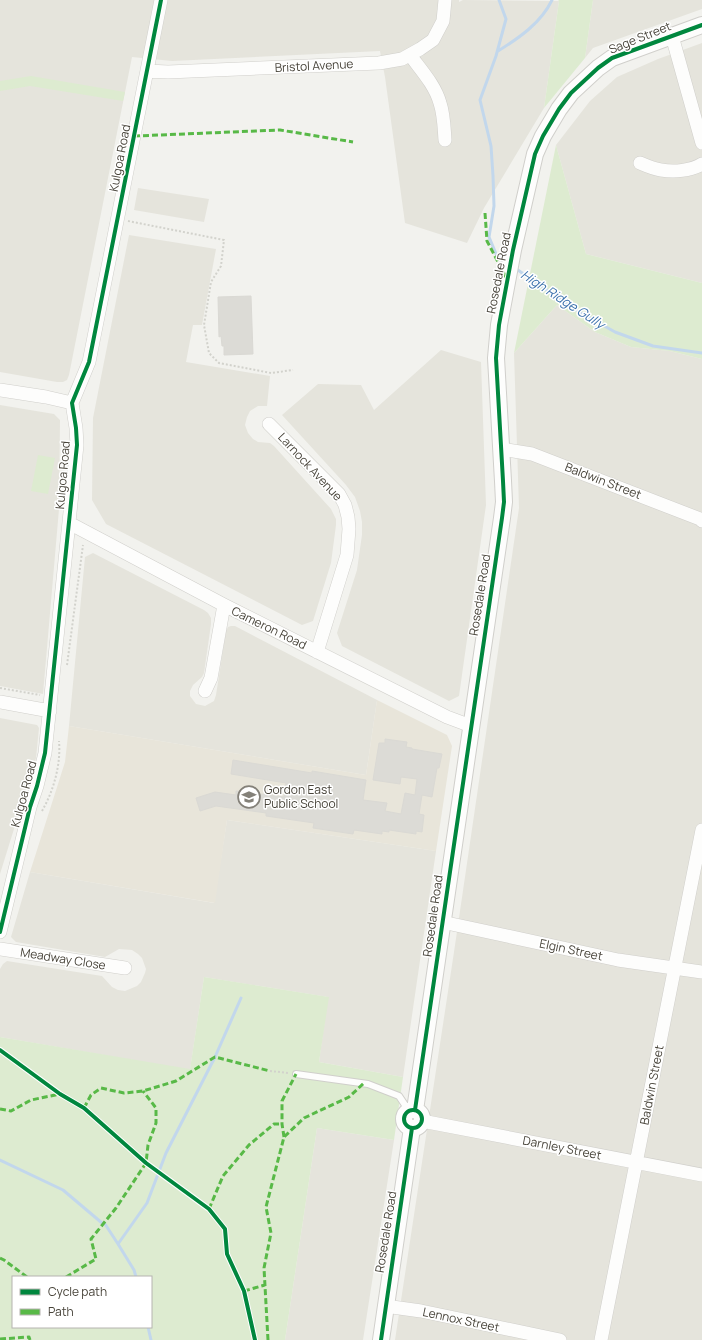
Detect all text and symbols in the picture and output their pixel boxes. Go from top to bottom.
street label: Sage Street [606,17,674,58]
street label: Bristol Avenue [274,55,354,76]
street label: Kulgoa Road [105,123,134,193]
street label: Rosedale Road [482,231,515,315]
water label: High Ridge Gully [518,265,610,334]
street label: Larnock Avenue [274,429,346,504]
street label: Kulgoa Road [51,440,74,510]
street label: Baldwin Street [562,458,644,503]
street label: Rosedale Road [465,553,494,637]
street label: Cameron Road [229,602,310,653]
street label: Kulgoa Road [6,759,41,829]
place label: Gordon East Public School [264,781,338,812]
school or university icon: Gordon East Public School [236,784,262,810]
street label: Rosedale Road [418,874,447,958]
street label: Elgin Street [538,935,605,965]
street label: Meadway Close [19,943,107,974]
street label: Baldwin Street [635,1043,668,1126]
street label: Darnley Street [521,1132,603,1164]
street label: Rosedale Road [371,1190,400,1274]
legend [12,1276,152,1328]
text: Cycle path [48,1283,107,1300]
text: Path [48,1303,74,1320]
street label: Lennox Street [421,1303,501,1336]

